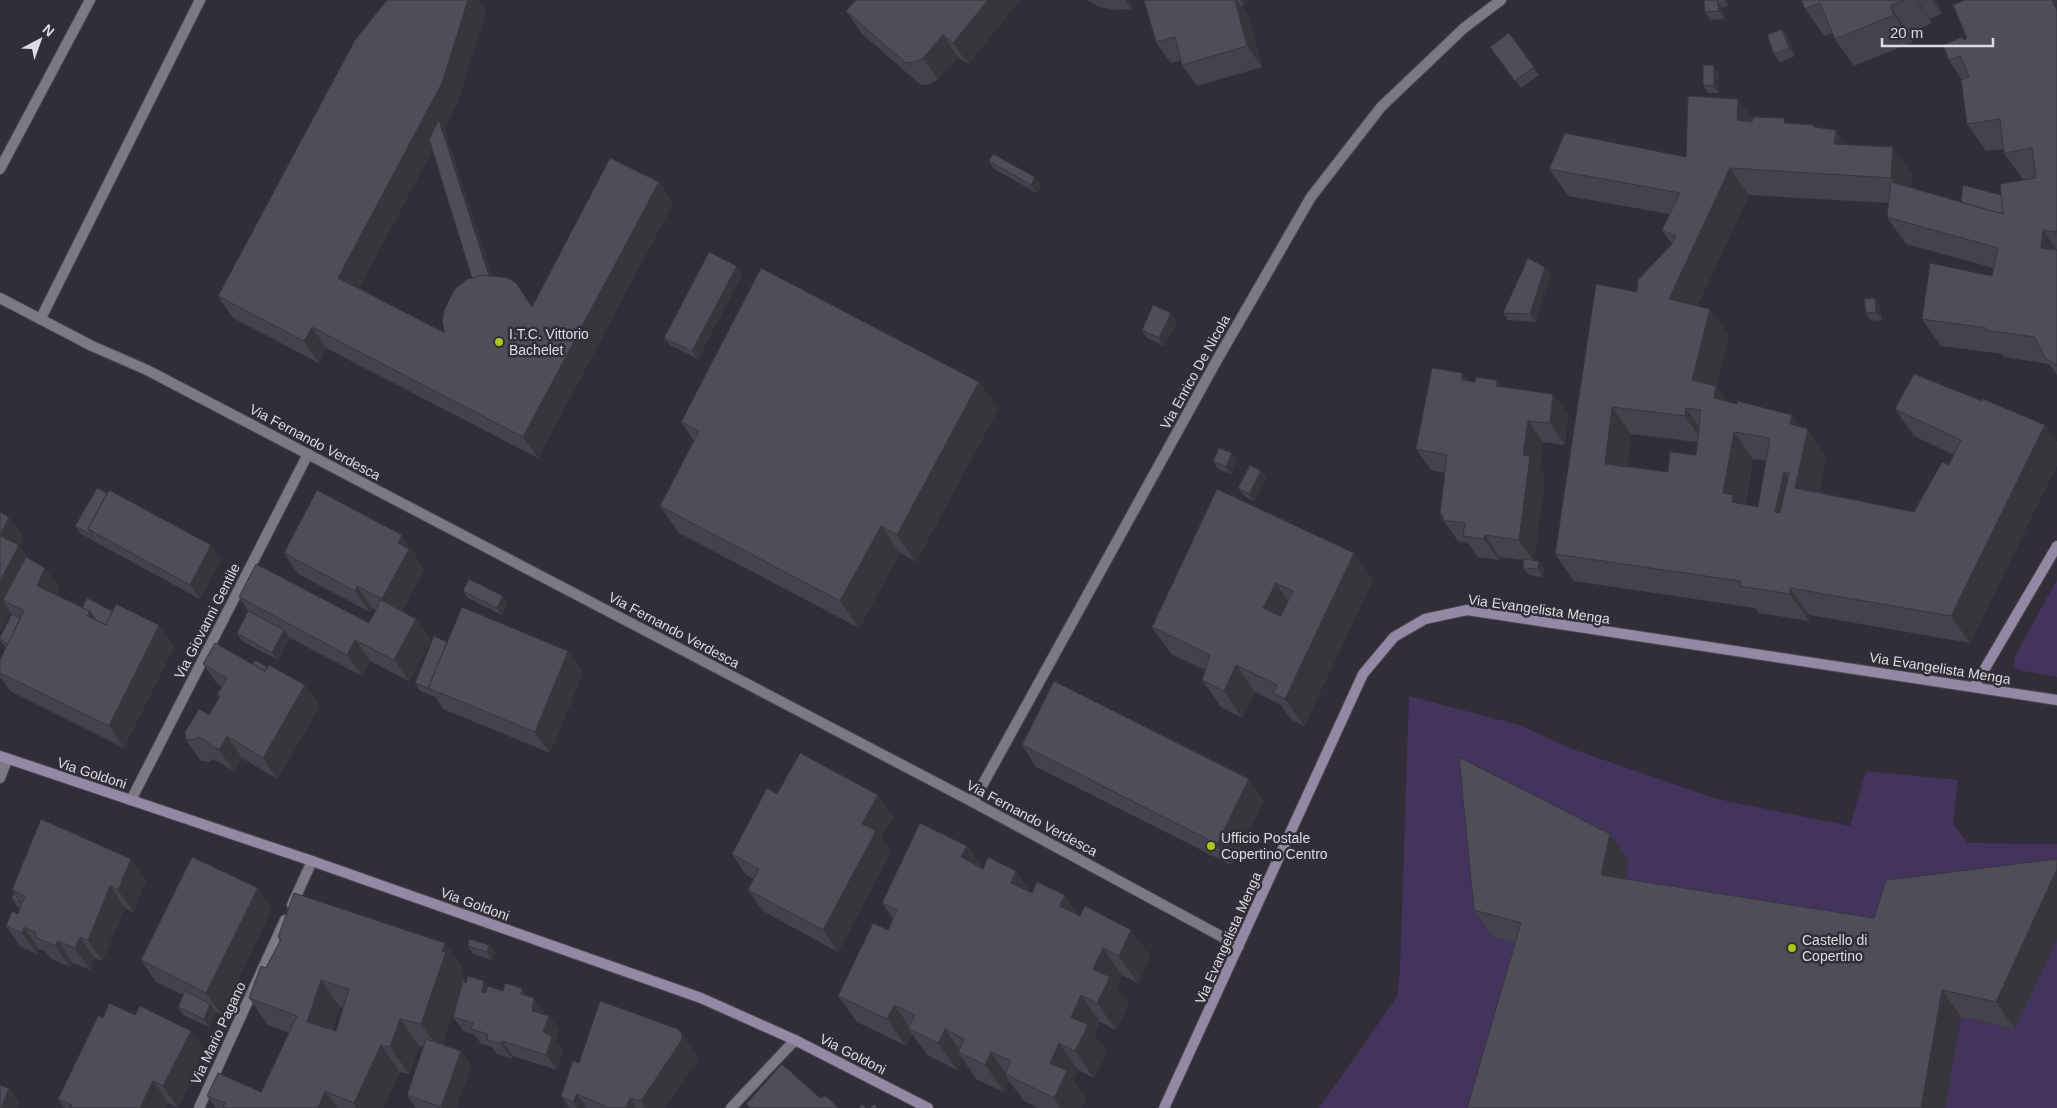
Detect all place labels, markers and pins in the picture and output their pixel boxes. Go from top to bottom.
place label: I.T.C. Vittorio Bachelet [509,326,589,358]
marker: I.T.C. Vittorio Bachelet [493,336,505,348]
place label: Ufficio Postale Copertino Centro [1221,830,1328,862]
marker: Ufficio Postale Copertino Centro [1205,840,1217,852]
place label: Castello di Copertino [1802,932,1867,964]
marker: Castello di Copertino [1786,942,1798,954]

